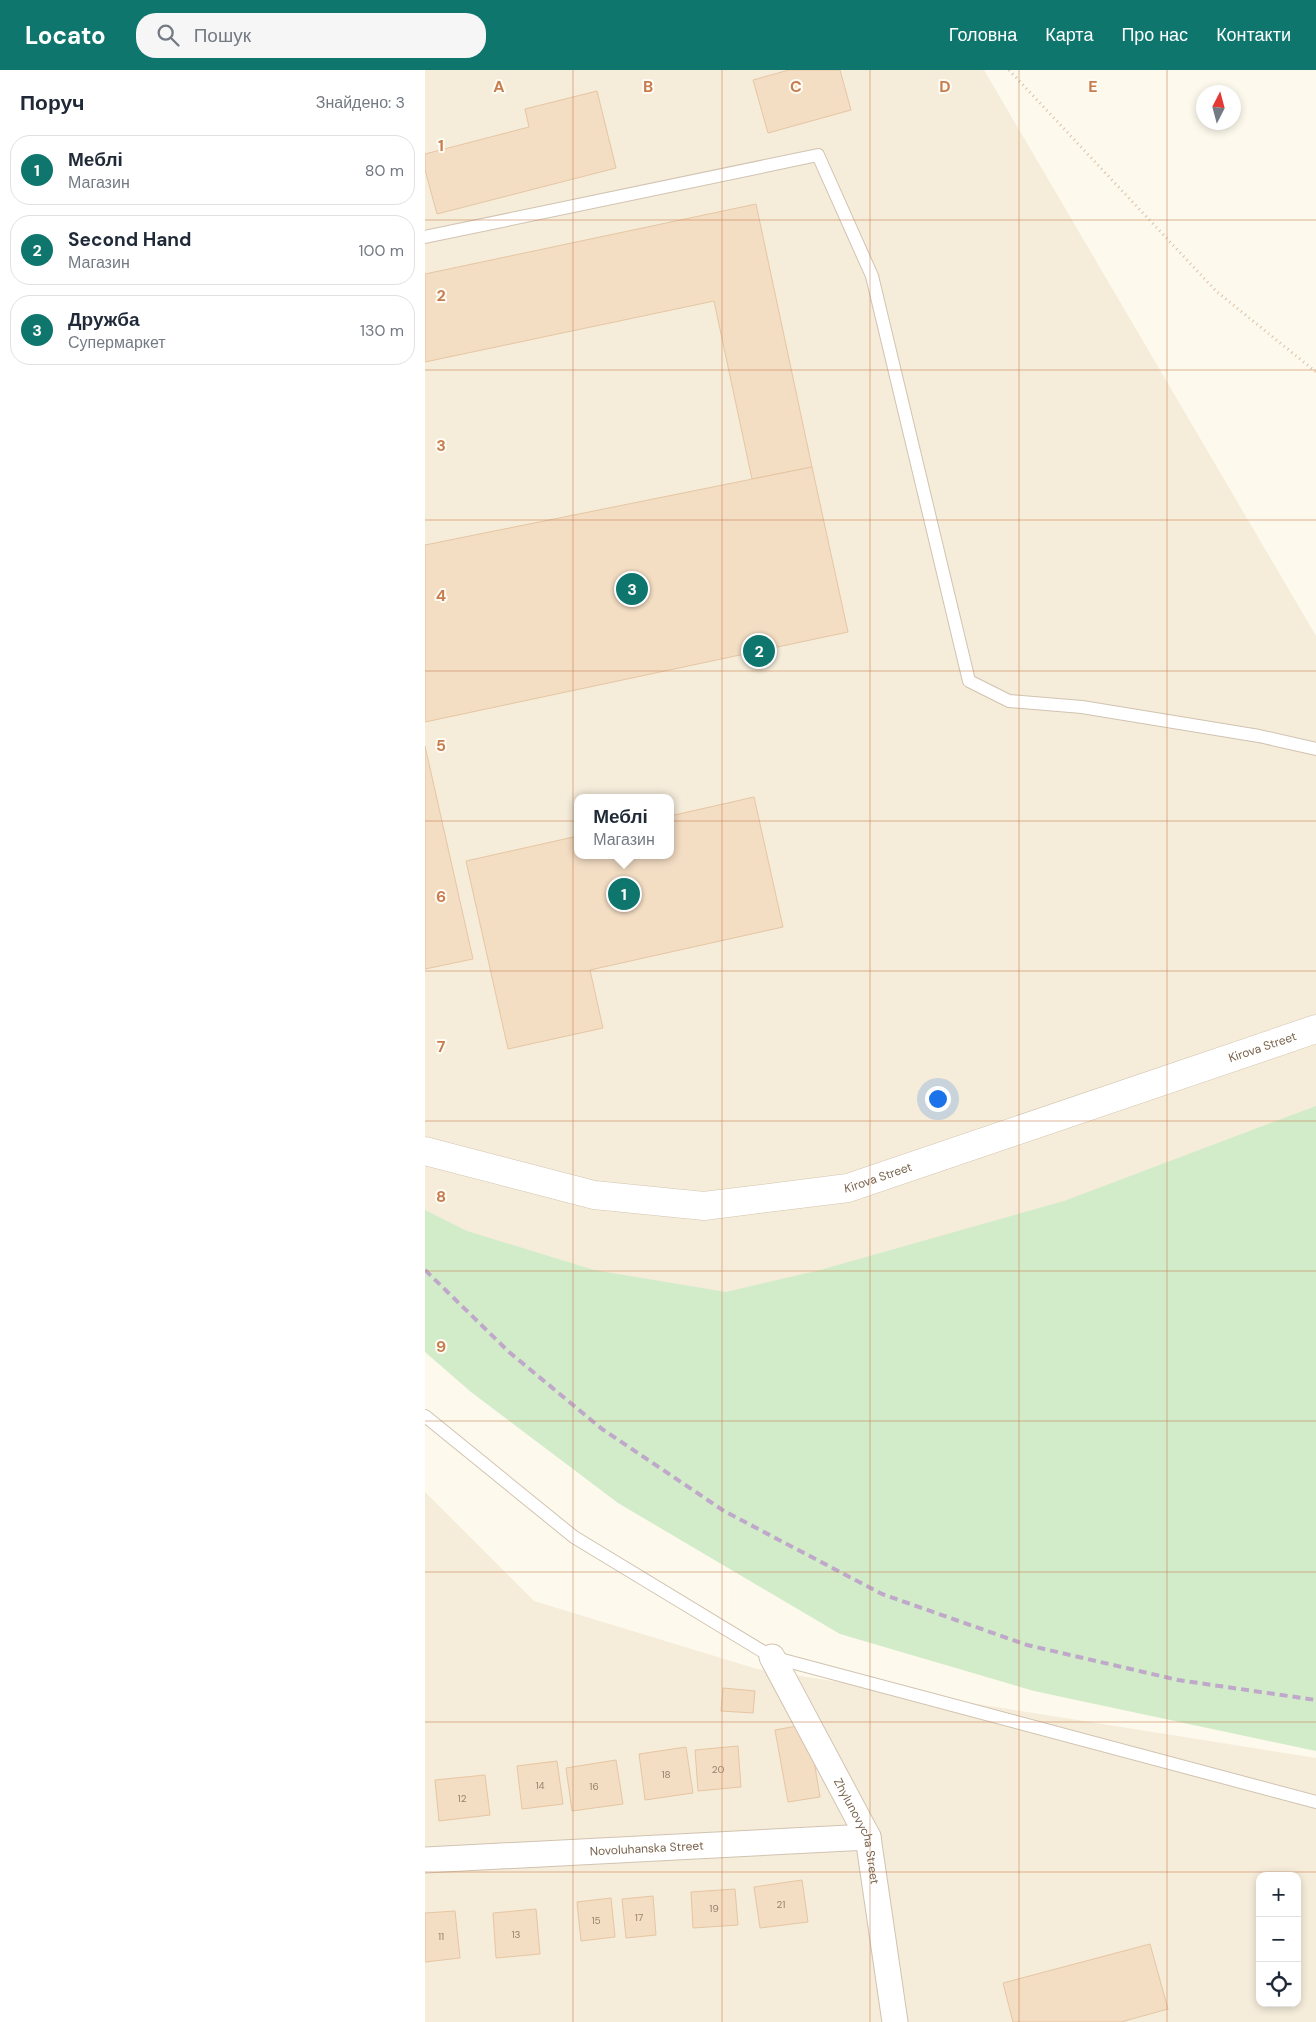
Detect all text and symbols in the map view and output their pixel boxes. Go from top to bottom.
search box [136,13,486,58]
text: Locato [25,20,106,51]
icon: search [154,21,182,49]
text: Пошук [194,23,251,48]
text: Головна [949,23,1017,47]
text: Карта [1045,23,1093,47]
text: Про нас [1121,23,1188,47]
text: Контакти [1216,23,1291,47]
text: A [493,76,505,97]
text: B [643,76,653,97]
text: C [790,76,802,97]
text: D [939,76,951,97]
text: E [1088,76,1098,97]
north arrow [1196,85,1241,130]
text: Поруч [20,89,84,117]
text: Знайдено: 3 [316,92,405,113]
text: 1 [438,135,444,156]
text: Меблі [68,147,123,172]
text: 1 [34,160,40,181]
text: 80 m [365,160,404,181]
text: Магазин [68,172,130,193]
text: Second Hand [68,227,192,252]
text: 2 [32,240,42,261]
text: 100 m [359,240,404,261]
text: Магазин [68,252,130,273]
text: 2 [436,285,446,306]
text: Дружба [68,307,139,332]
text: 3 [32,320,42,341]
text: 130 m [360,320,404,341]
text: Супермаркет [68,332,166,353]
text: 3 [436,435,446,456]
pin: 3 [616,570,648,608]
text: 4 [436,585,446,606]
pin: 2 [743,632,775,670]
text: 5 [436,735,446,756]
popup [574,794,674,859]
text: Меблі [593,804,648,829]
text: Магазин [593,829,655,850]
pin: 1 [608,875,640,913]
text: 6 [436,886,446,907]
street label: Kirova Street [1226,1028,1299,1066]
text: 7 [437,1036,446,1057]
your location [925,1086,951,1112]
street label: Kirova Street [843,1159,914,1196]
text: 8 [436,1186,446,1207]
text: 9 [436,1336,446,1357]
house number: 20 [712,1763,724,1776]
house number: 18 [661,1768,671,1781]
street label: Zhylunovycha Street [830,1775,883,1886]
house number: 14 [535,1779,545,1792]
house number: 16 [589,1780,599,1793]
house number: 12 [458,1792,467,1805]
street label: Novoluhanska Street [589,1838,704,1859]
map controls [1256,1872,1301,2007]
button: + [1256,1872,1301,1917]
house number: 21 [777,1898,785,1911]
house number: 19 [709,1902,719,1915]
house number: 17 [635,1911,643,1924]
house number: 15 [591,1914,601,1927]
button: − [1256,1917,1301,1962]
house number: 13 [511,1928,521,1941]
house number: 11 [438,1930,444,1943]
button: locate [1256,1962,1301,2007]

